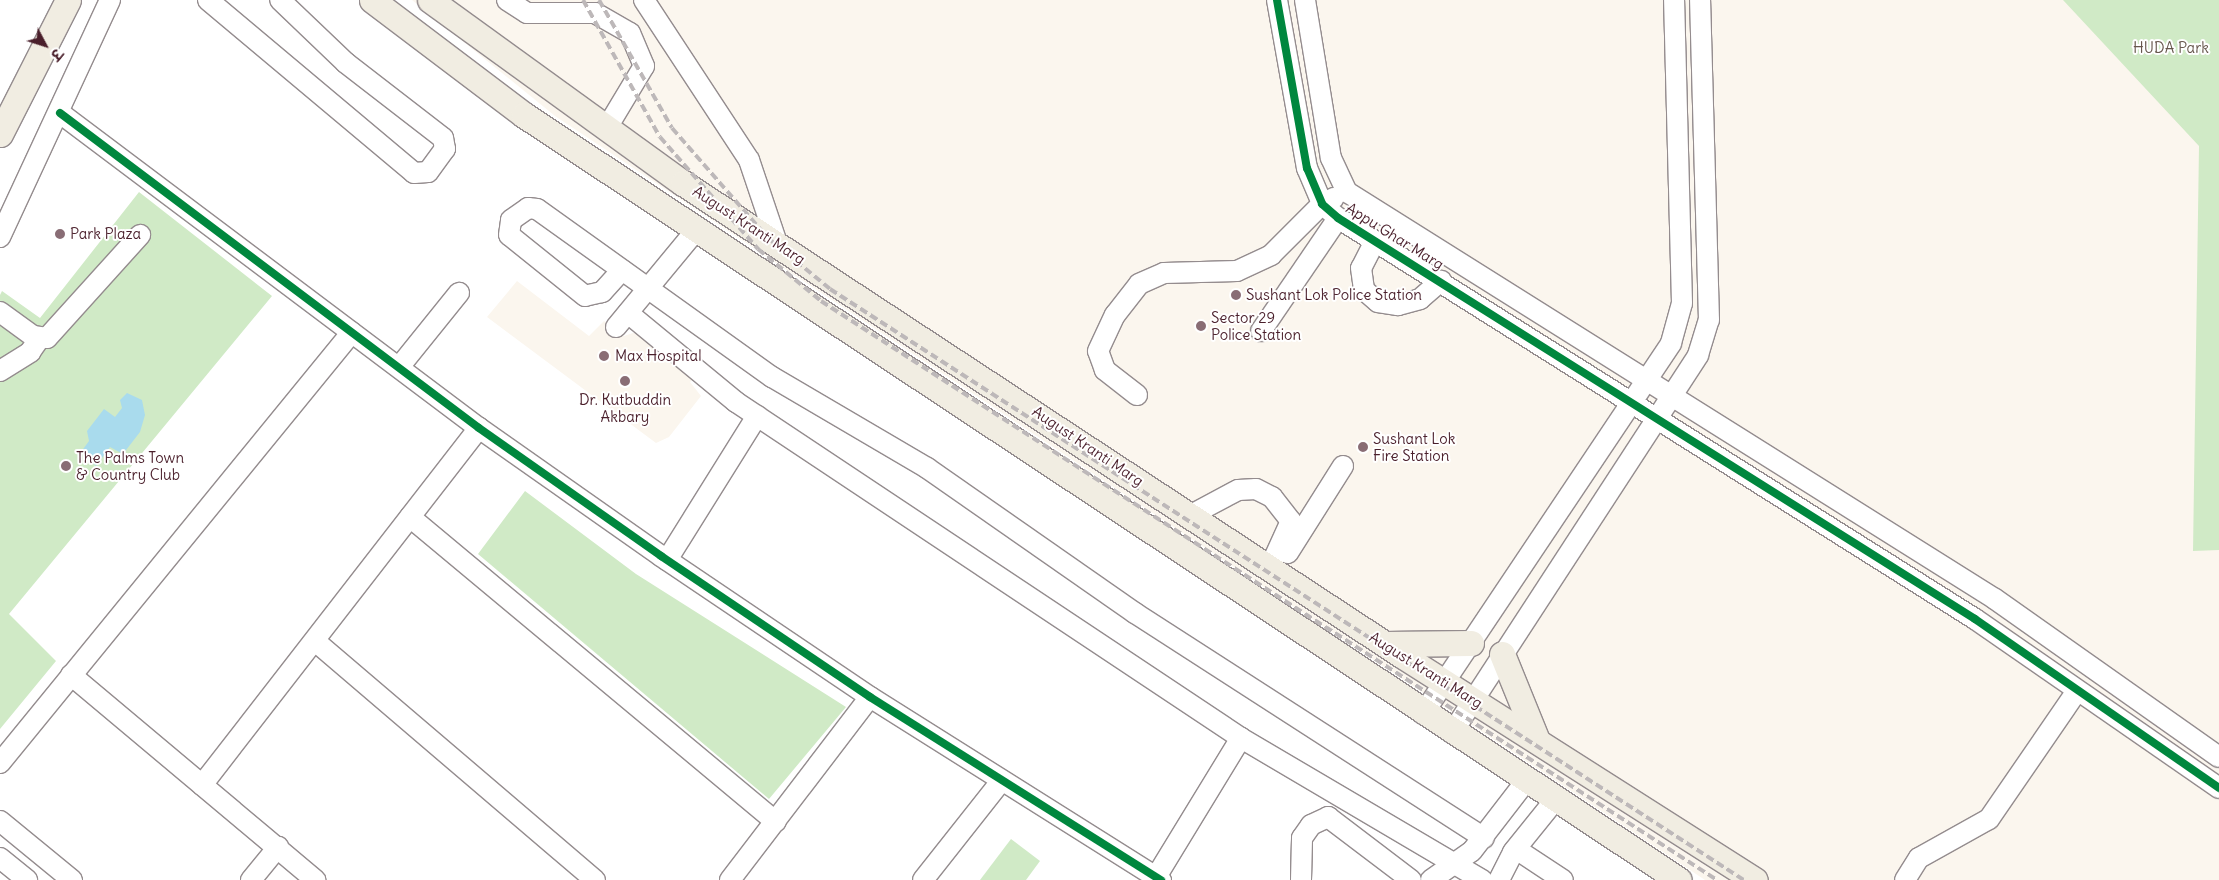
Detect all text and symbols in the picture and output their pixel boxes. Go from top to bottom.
north arrow [20,20,70,70]
park label: HUDA Park [2133,39,2209,57]
text: उ [47,45,66,64]
street label: August Kranti Marg [690,182,808,268]
street label: Appu Ghar Marg [1343,199,1447,273]
place label: Park Plaza [70,225,141,243]
marker: Park Plaza [54,228,66,240]
place label: Sushant Lok Police Station [1246,286,1422,304]
marker: Sushant Lok Police Station [1230,289,1242,301]
place label: Sector 29 Police Station [1211,308,1301,343]
marker: Sector 29 Police Station [1195,320,1207,332]
place label: Max Hospital [615,347,701,365]
marker: Max Hospital [597,349,611,363]
marker: Dr. Kutbuddin Akbary [618,374,632,388]
place label: Dr. Kutbuddin Akbary [579,390,671,425]
street label: August Kranti Marg [1029,402,1147,490]
place label: Sushant Lok Fire Station [1373,429,1455,464]
marker: Sushant Lok Fire Station [1357,441,1369,453]
place label: The Palms Town & Country Club [76,448,184,483]
marker: The Palms Town & Country Club [60,460,72,472]
street label: August Kranti Marg [1366,628,1486,712]

